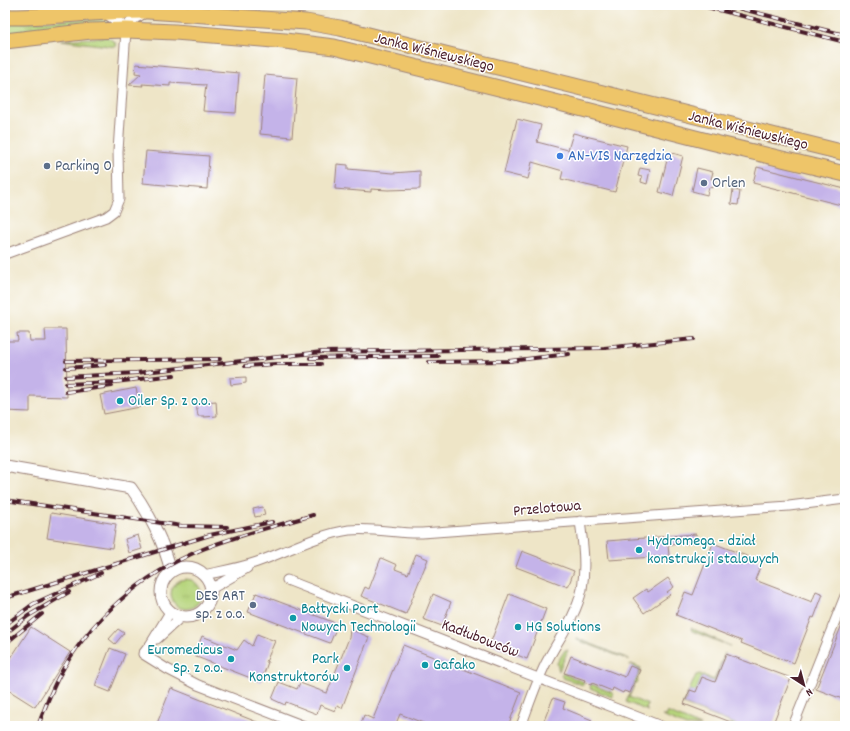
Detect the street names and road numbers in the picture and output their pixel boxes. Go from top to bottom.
street label: Janka Wiśniewskiego [372,27,496,79]
street label: Janka Wiśniewskiego [686,105,810,157]
street label: Przelotowa [512,495,582,523]
street label: Kadłubowców [438,614,522,664]

